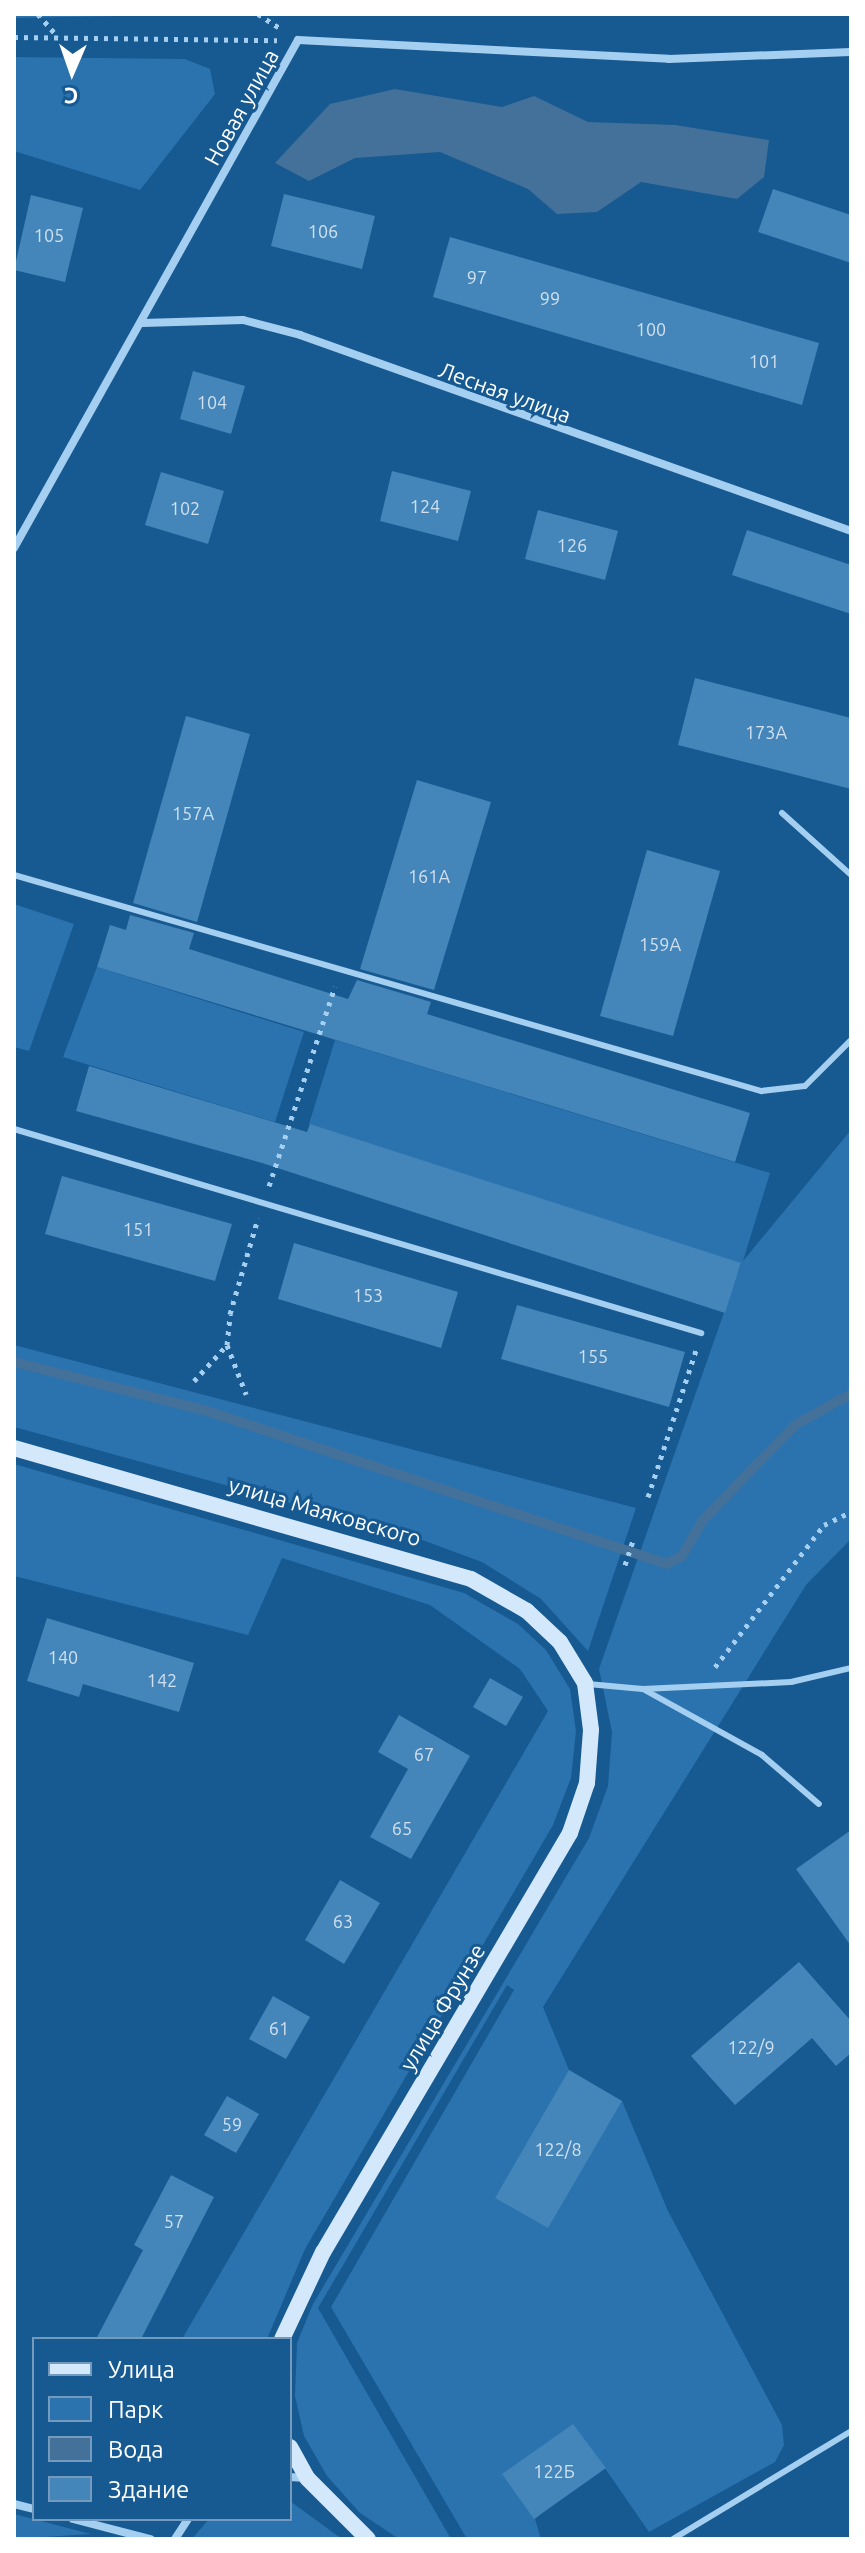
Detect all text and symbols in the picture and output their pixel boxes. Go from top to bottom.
north arrow [32,32,112,112]
street label: Новая улица [198,44,284,170]
text: С [64,84,79,109]
house number: 106 [308,220,338,242]
house number: 105 [34,224,64,246]
house number: 97 [467,266,487,288]
house number: 99 [540,287,560,309]
house number: 100 [636,318,666,340]
house number: 101 [749,350,779,372]
street label: Лесная улица [435,356,575,428]
house number: 104 [197,391,227,413]
house number: 124 [410,495,440,517]
house number: 102 [170,497,200,519]
house number: 126 [557,534,587,556]
house number: 173А [745,721,787,743]
house number: 157А [172,802,214,824]
house number: 161А [408,865,450,887]
house number: 159А [639,933,681,955]
house number: 151 [123,1218,153,1240]
house number: 153 [353,1284,383,1306]
house number: 155 [578,1345,608,1367]
street label: улица Маяковского [226,1471,424,1551]
house number: 140 [48,1646,78,1668]
house number: 142 [147,1669,177,1691]
house number: 67 [414,1743,434,1765]
house number: 65 [392,1817,412,1839]
house number: 63 [333,1910,353,1932]
street label: улица Фрунзе [394,1939,490,2075]
house number: 61 [269,2017,289,2039]
house number: 122/9 [727,2036,775,2058]
house number: 59 [222,2113,242,2135]
house number: 122/8 [534,2138,582,2160]
house number: 57 [164,2210,184,2232]
legend [32,2337,292,2521]
text: Улица [108,2356,175,2383]
text: Парк [108,2396,163,2423]
text: Вода [108,2436,164,2463]
house number: 122Б [533,2460,575,2482]
text: Здание [108,2476,189,2503]

